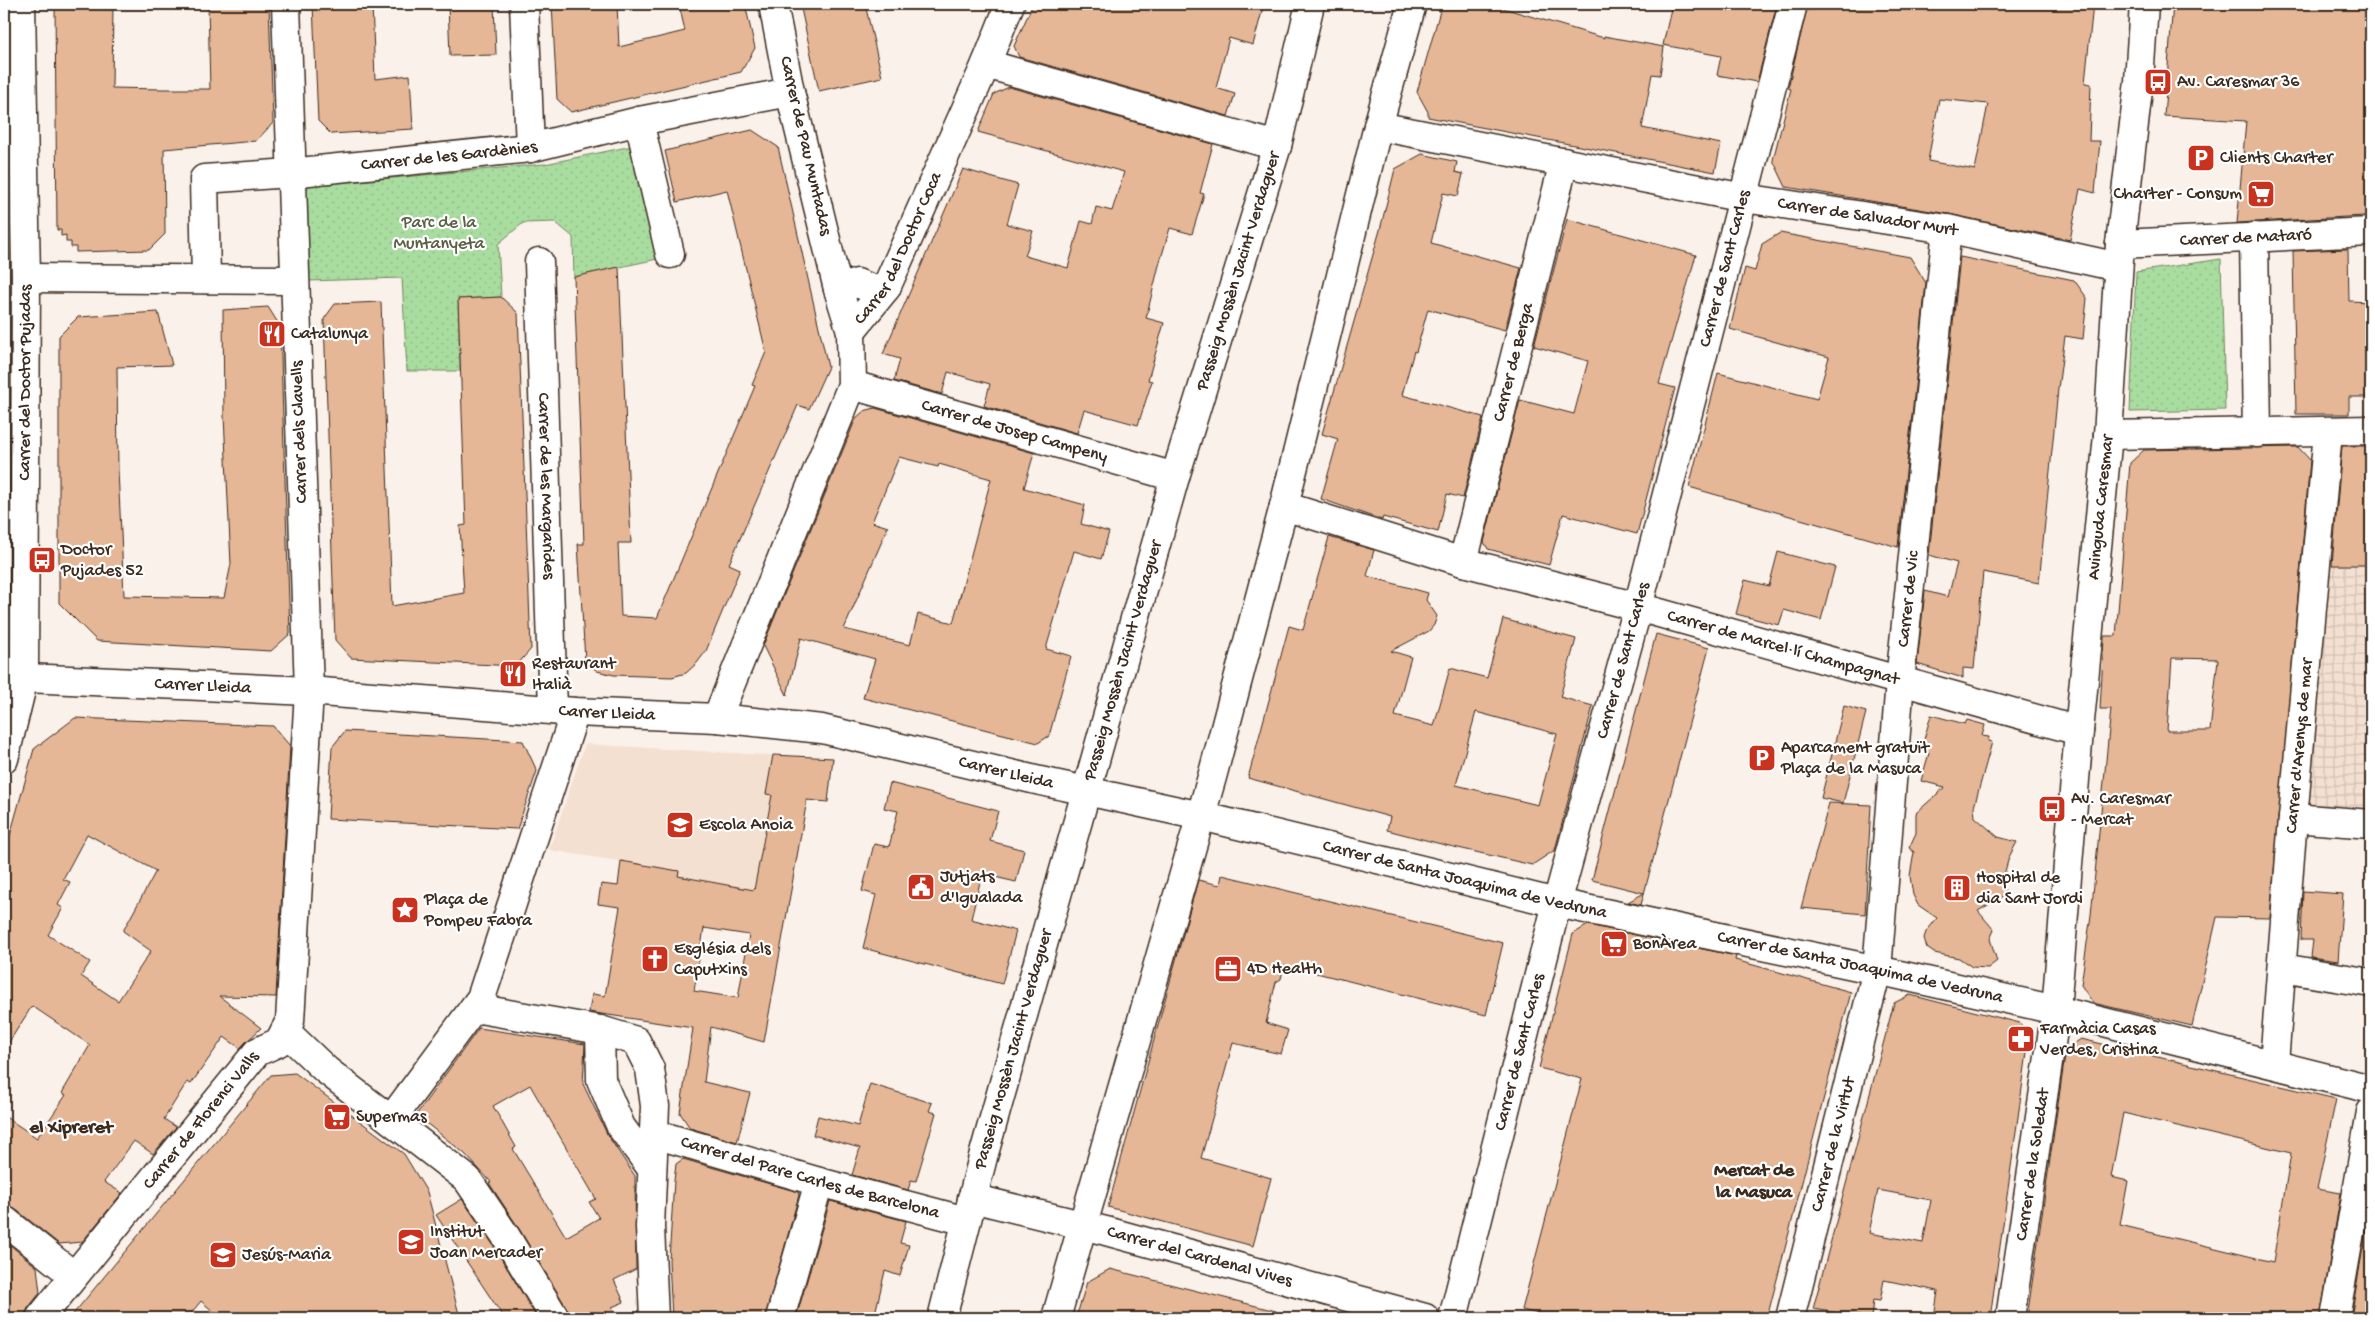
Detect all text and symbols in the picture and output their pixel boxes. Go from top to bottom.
street label: Carrer de Pau Muntadas [774,54,836,239]
bus stop icon: Av. Caresmar 36 [2143,67,2173,97]
place label: Av. Caresmar 36 [2177,72,2300,93]
street label: Carrer de les Gardènies [360,136,540,176]
parking icon: Clients Charter [2186,143,2216,173]
street label: Passeig Mossèn Jacint Verdaguer [1191,148,1286,394]
place label: Clients Charter [2220,148,2334,169]
street label: Carrer del Doctor Coca [850,168,947,329]
supermarket icon: Charter - Consum [2246,179,2276,209]
place label: Charter - Consum [2114,184,2242,205]
street label: Carrer de Sant Carles [1695,187,1756,349]
street label: Carrer de Salvador Murt [1776,193,1961,242]
park label: Parc de la Muntanyeta [394,213,485,255]
street label: Carrer de Mataró [2179,224,2312,252]
street label: Carrer del Doctor Pujadas [14,283,36,480]
street label: Carrer de Berga [1488,300,1539,424]
restaurant icon: Catalunya [257,319,287,349]
place label: Catalunya [291,324,369,345]
street label: Carrer dels Clavells [287,359,313,504]
street label: Carrer de les Margarides [533,392,559,581]
street label: Carrer de Josep Campeny [919,395,1110,468]
street label: Avinguda Caresmar [2083,432,2119,581]
street label: Passeig Mossèn Jacint Verdaguer [1079,537,1167,784]
place label: Doctor Pujades 52 [60,540,144,582]
bus stop icon: Doctor Pujades 52 [27,545,57,575]
street label: Carrer de Vic [1893,549,1924,648]
street label: Carrer de Sant Carles [1592,579,1655,741]
street label: Carrer de Marcel·lí Champagnat [1665,605,1903,691]
place label: Restaurant Italià [532,654,617,696]
street label: Carrer d'Arenys de mar [2281,656,2318,834]
restaurant icon: Restaurant Italià [498,659,528,689]
street label: Carrer Lleida [154,673,253,699]
street label: Carrer Lleida [558,700,657,726]
place label: Aparcament gratuït Plaça de la Masuca [1780,738,1930,780]
parking icon: Aparcament gratuït Plaça de la Masuca [1747,743,1777,773]
street label: Carrer Lleida [956,751,1056,794]
place label: Av. Caresmar - Mercat [2071,789,2172,831]
bus stop icon: Av. Caresmar - Mercat [2037,794,2067,824]
school or university icon: Escola Anoia [665,810,695,840]
place label: Escola Anoia [699,815,794,836]
street label: Carrer de Santa Joaquima de Vedruna [1320,836,1610,924]
place label: Jutjats d'Igualada [940,867,1024,909]
place label: Hospital de dia Sant Jordi [1976,868,2083,910]
public building icon: Jutjats d'Igualada [906,872,936,902]
building icon: Hospital de dia Sant Jordi [1942,873,1972,903]
place label: Plaça de Pompeu Fabra [423,890,533,932]
place icon: Plaça de Pompeu Fabra [390,895,420,925]
street label: Passeig Mossèn Jacint Verdaguer [970,925,1058,1173]
street label: Carrer de Santa Joaquima de Vedruna [1715,926,2006,1009]
supermarket icon: BonÀrea [1599,929,1629,959]
place label: BonÀrea [1632,933,1697,955]
place label: Església dels Caputxins [674,939,772,981]
church icon: Església dels Caputxins [640,944,670,974]
office icon: 4D Health [1213,954,1243,984]
place label: 4D Health [1247,959,1322,980]
street label: Carrer de Sant Carles [1490,970,1550,1133]
place label: Farmàcia Casas Verdes, Cristina [2039,1019,2160,1061]
pharmacy icon: Farmàcia Casas Verdes, Cristina [2006,1024,2036,1054]
street label: Carrer de Florenci Valls [139,1046,265,1194]
street label: Carrer de la Virtut [1806,1073,1861,1214]
street label: Carrer de la Soledat [2011,1086,2055,1242]
supermarket icon: Supermas [322,1102,352,1132]
place label: Supermas [356,1107,428,1128]
district label: el Xipreret [29,1117,115,1140]
street label: Carrer del Pare Carles de Barcelona [678,1132,942,1224]
district label: Mercat de la Masuca [1714,1160,1795,1205]
street label: Carrer del Cardenal Vives [1105,1221,1296,1292]
place label: Institut Joan Mercader [430,1222,544,1264]
school or university icon: Institut Joan Mercader [396,1227,426,1257]
school or university icon: Jesús-Maria [208,1240,238,1270]
place label: Jesús-Maria [242,1245,332,1266]

